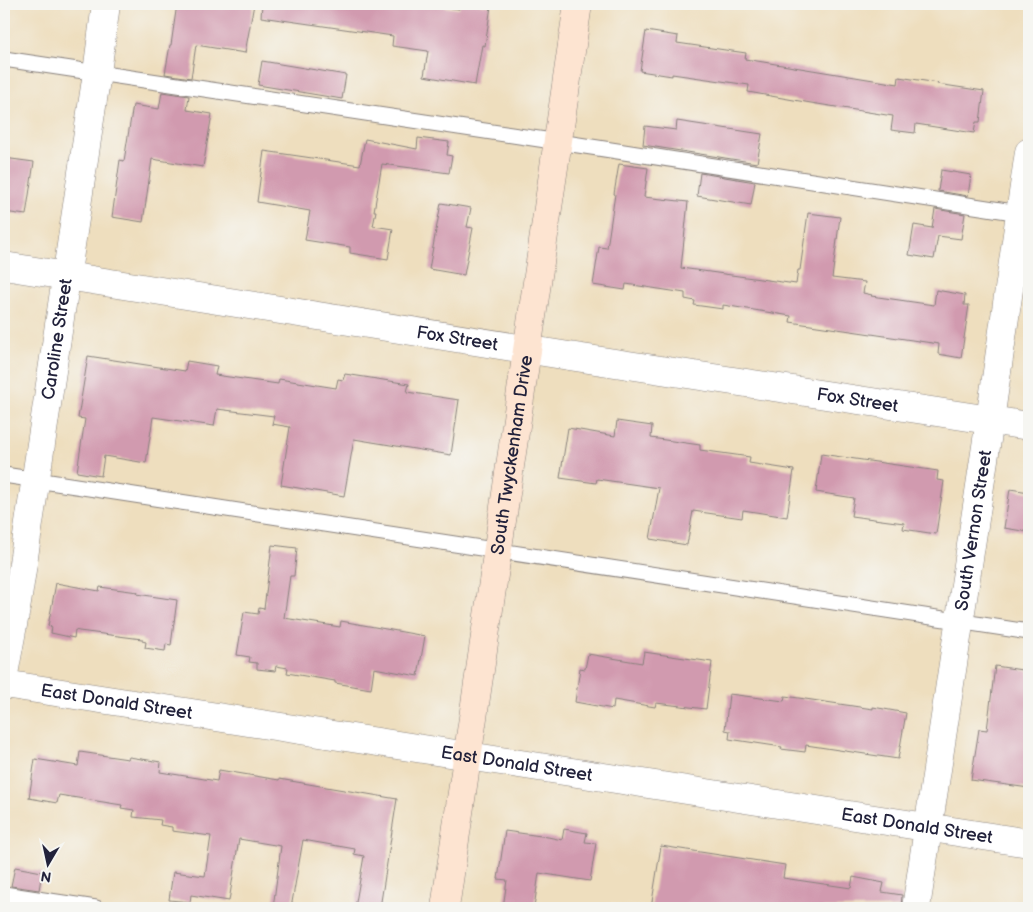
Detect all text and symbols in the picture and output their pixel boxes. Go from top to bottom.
street label: Caroline Street [37,277,76,401]
street label: Fox Street [415,321,500,355]
street label: South Twyckenham Drive [487,353,537,556]
street label: Fox Street [815,383,900,417]
street label: South Vernon Street [951,448,996,612]
street label: East Donald Street [39,679,194,724]
street label: East Donald Street [440,741,595,786]
street label: East Donald Street [840,804,995,848]
north arrow [22,840,72,890]
text: N [40,867,53,886]

